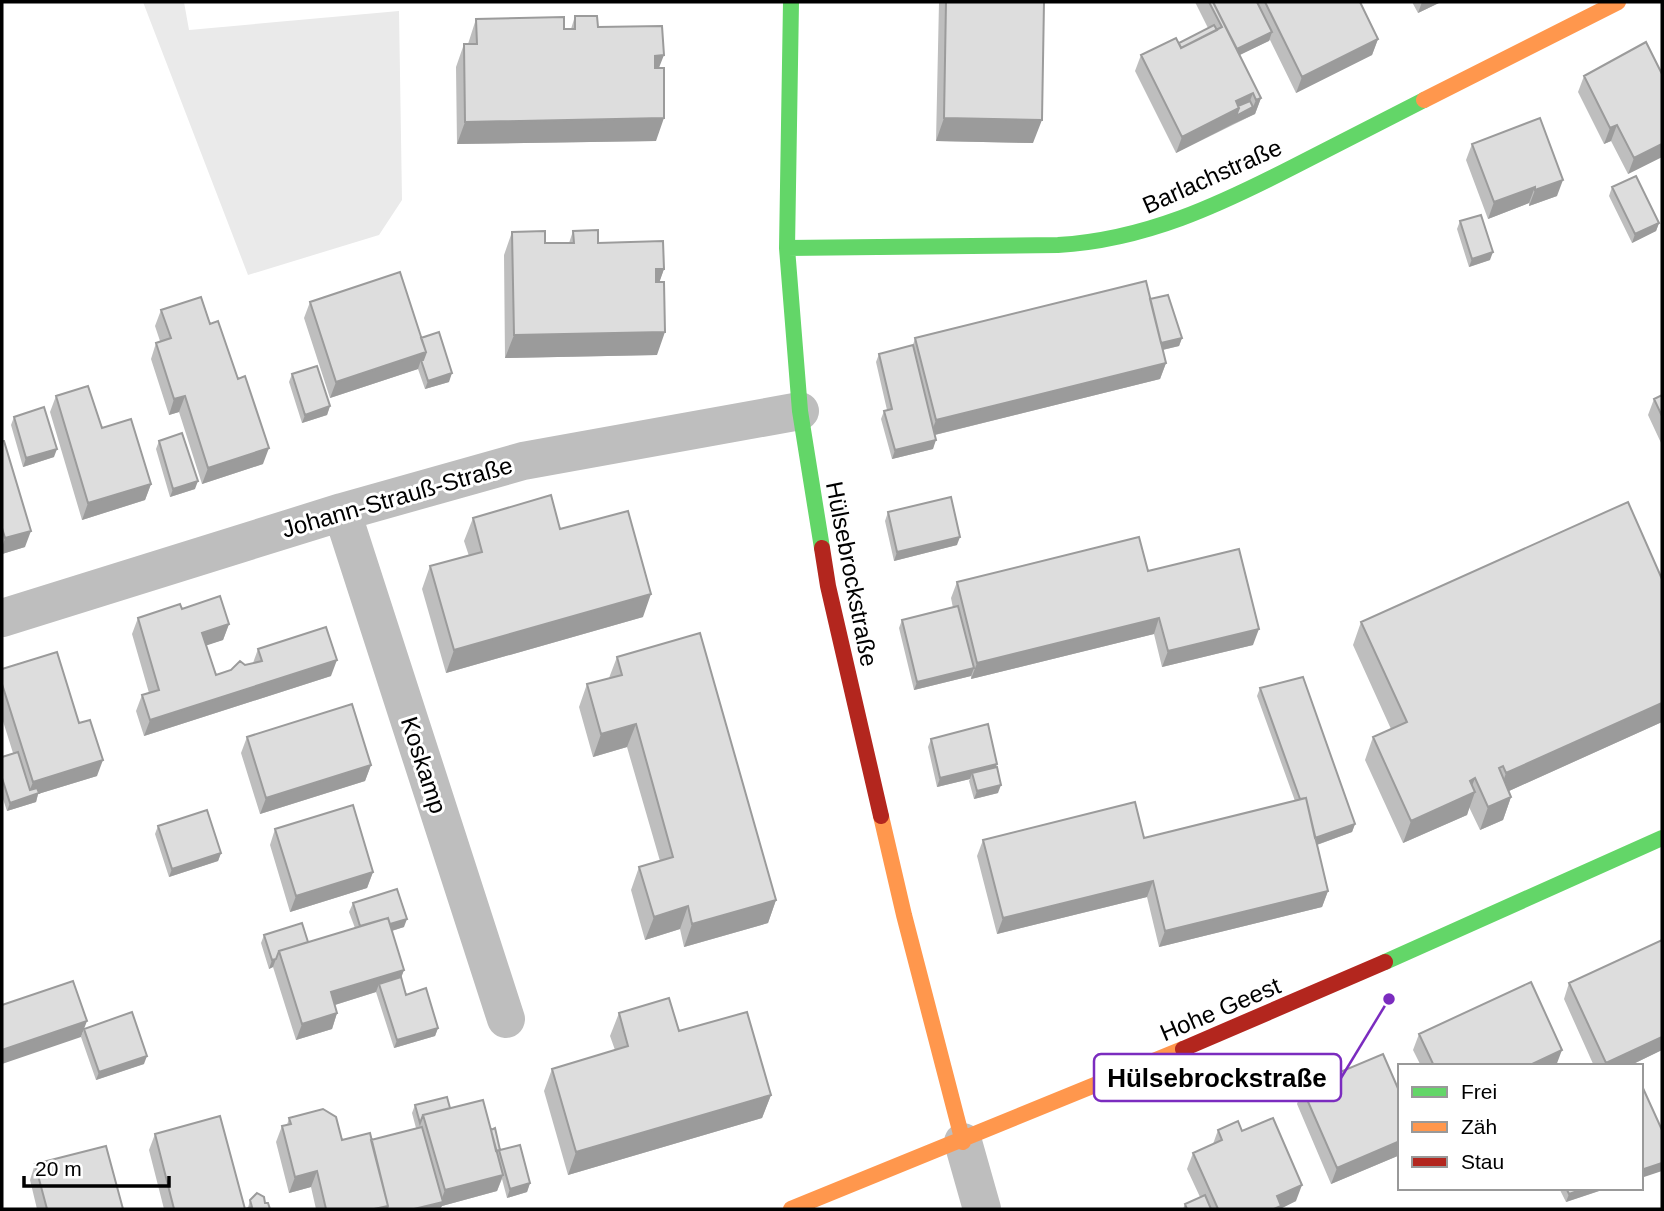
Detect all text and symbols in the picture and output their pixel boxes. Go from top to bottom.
street label: Barlachstraße [1138,133,1286,219]
street label: Johann-Strauß-Straße [279,451,515,543]
street label: Hülsebrockstraße [821,479,883,669]
street label: Koskamp [396,713,452,817]
street label: Hohe Geest [1156,971,1285,1046]
callout: Hülsebrockstraße [1094,1054,1341,1101]
text: Hülsebrockstraße [1107,1063,1327,1093]
legend [1398,1064,1643,1190]
text: Frei [1461,1080,1497,1103]
text: Zäh [1461,1115,1497,1138]
scale bar [24,1144,170,1188]
text: Stau [1461,1150,1504,1173]
text: 20 m [35,1157,82,1180]

